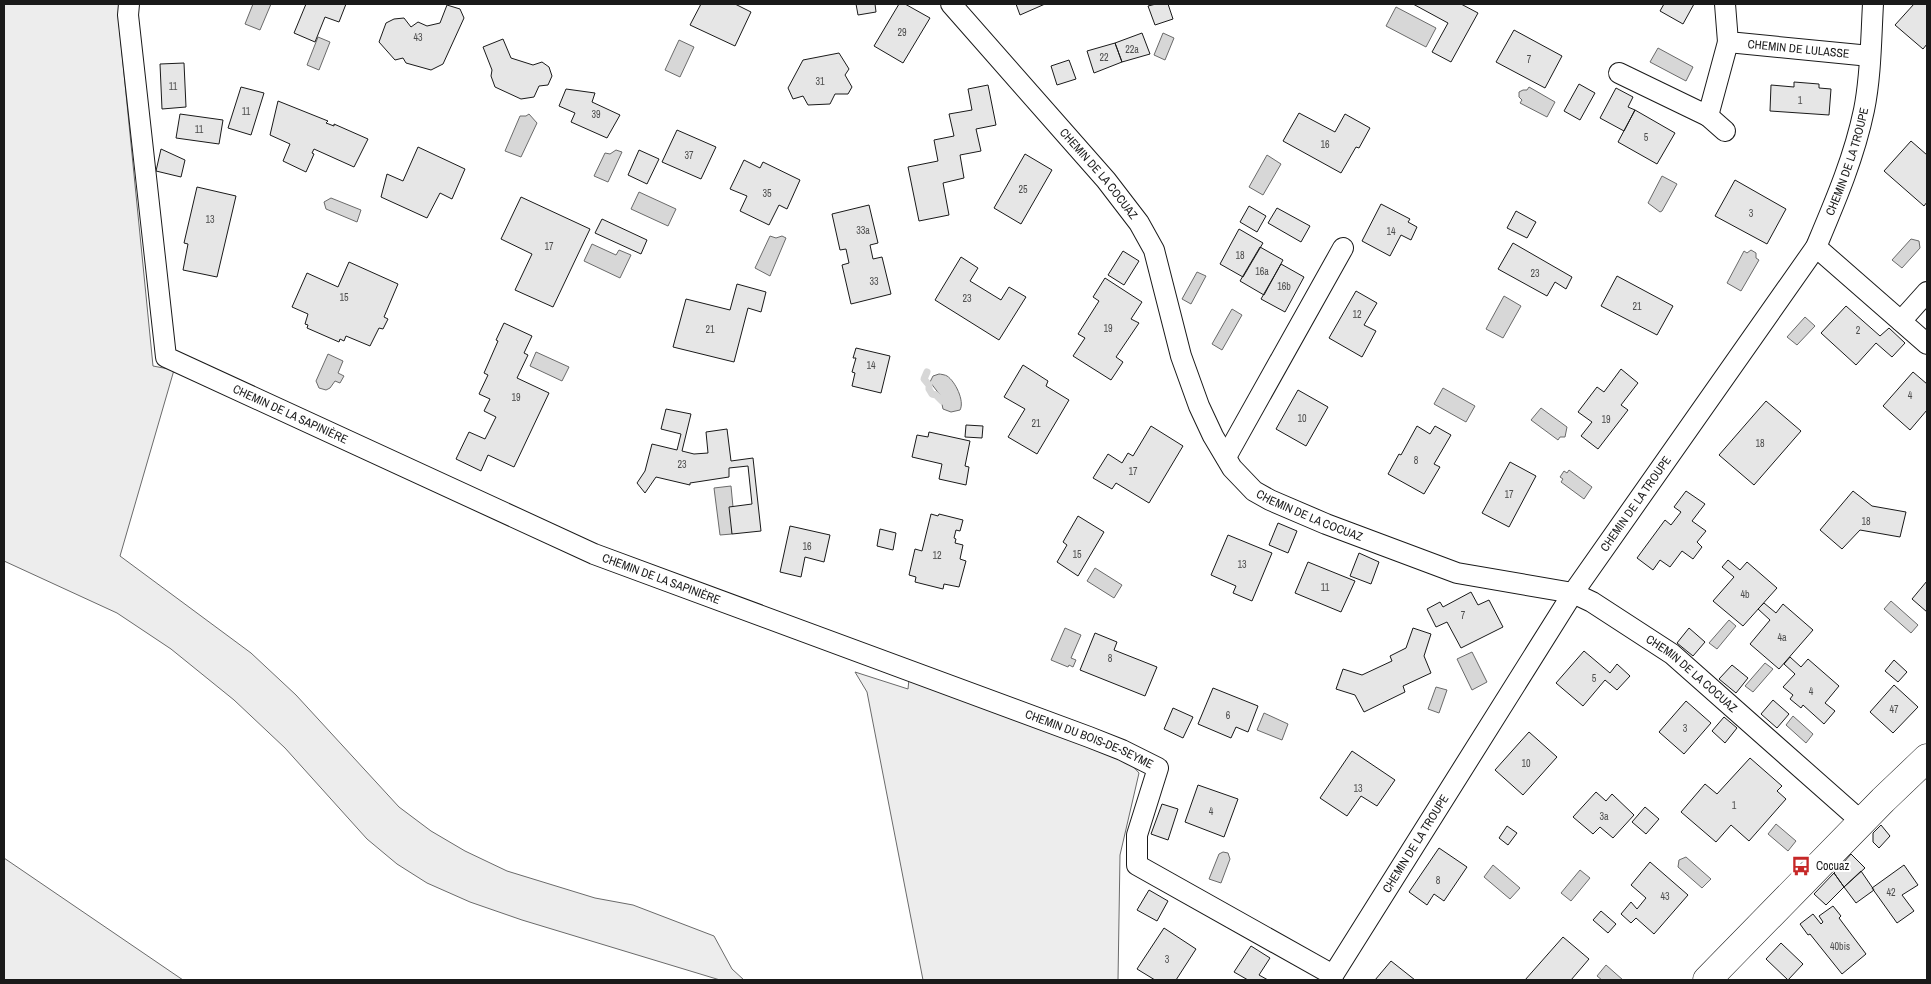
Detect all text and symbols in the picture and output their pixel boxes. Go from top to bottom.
house number: 29 [897,26,907,39]
house number: 43 [413,31,423,44]
street label: CHEMIN DE LULASSE [1747,36,1850,62]
house number: 22a [1125,43,1139,56]
house number: 22 [1099,51,1109,64]
house number: 7 [1527,53,1532,66]
house number: 31 [815,75,825,88]
house number: 11 [169,80,178,93]
house number: 1 [1798,94,1803,107]
house number: 11 [242,105,251,118]
street label: CHEMIN DE LA TROUPE [1822,106,1872,218]
house number: 39 [591,108,601,121]
house number: 11 [195,123,204,136]
street label: CHEMIN DE LA COCUAZ [1056,125,1141,222]
house number: 5 [1644,131,1649,144]
house number: 16 [1320,138,1330,151]
house number: 37 [684,149,694,162]
house number: 25 [1018,183,1028,196]
house number: 35 [762,187,772,200]
house number: 3 [1749,207,1754,220]
house number: 13 [205,213,215,226]
house number: 33a [856,224,870,237]
house number: 14 [1386,225,1396,238]
house number: 17 [544,240,554,253]
house number: 18 [1235,249,1245,262]
house number: 16a [1255,265,1269,278]
house number: 23 [1530,267,1540,280]
house number: 33 [869,275,879,288]
house number: 16b [1277,280,1291,293]
house number: 15 [339,291,349,304]
house number: 23 [962,292,972,305]
house number: 21 [1632,300,1642,313]
house number: 12 [1352,308,1362,321]
house number: 19 [1103,322,1113,335]
house number: 21 [705,323,715,336]
house number: 2 [1856,324,1861,337]
house number: 14 [866,359,876,372]
street label: CHEMIN DE LA SAPINIÈRE [230,381,350,448]
house number: 4 [1908,389,1913,402]
house number: 19 [511,391,521,404]
house number: 10 [1297,412,1307,425]
house number: 19 [1601,413,1611,426]
house number: 21 [1031,417,1041,430]
house number: 18 [1755,437,1765,450]
street label: CHEMIN DE LA TROUPE [1597,453,1675,555]
house number: 8 [1414,454,1419,467]
house number: 23 [677,458,687,471]
house number: 17 [1128,465,1138,478]
street label: CHEMIN DE LA COCUAZ [1253,486,1365,545]
house number: 17 [1504,488,1514,501]
house number: 18 [1861,515,1871,528]
house number: 16 [802,540,812,553]
house number: 15 [1072,548,1082,561]
house number: 12 [932,549,942,562]
street label: CHEMIN DE LA SAPINIÈRE [600,550,723,608]
house number: 13 [1237,558,1247,571]
house number: 11 [1321,581,1330,594]
house number: 4b [1740,588,1750,601]
house number: 7 [1461,609,1466,622]
street label: CHEMIN DE LA COCUAZ [1643,631,1740,716]
house number: 4a [1777,631,1787,644]
house number: 8 [1108,652,1113,665]
house number: 5 [1592,672,1597,685]
house number: 4 [1809,685,1814,698]
house number: 47 [1889,703,1899,716]
street label: CHEMIN DU BOIS-DE-SEYME [1023,706,1156,772]
house number: 6 [1226,709,1231,722]
house number: 3 [1683,722,1688,735]
house number: 10 [1521,757,1531,770]
house number: 13 [1353,782,1363,795]
street label: CHEMIN DE LA TROUPE [1379,791,1452,896]
house number: 1 [1732,799,1737,812]
house number: 4 [1209,805,1214,818]
house number: 3a [1599,810,1609,823]
bus stop icon: Cocuaz [1790,855,1812,877]
place label: Cocuaz [1816,858,1849,874]
house number: 8 [1436,874,1441,887]
house number: 42 [1886,886,1896,899]
house number: 43 [1660,890,1670,903]
house number: 40bis [1830,940,1850,953]
house number: 3 [1165,953,1170,966]

